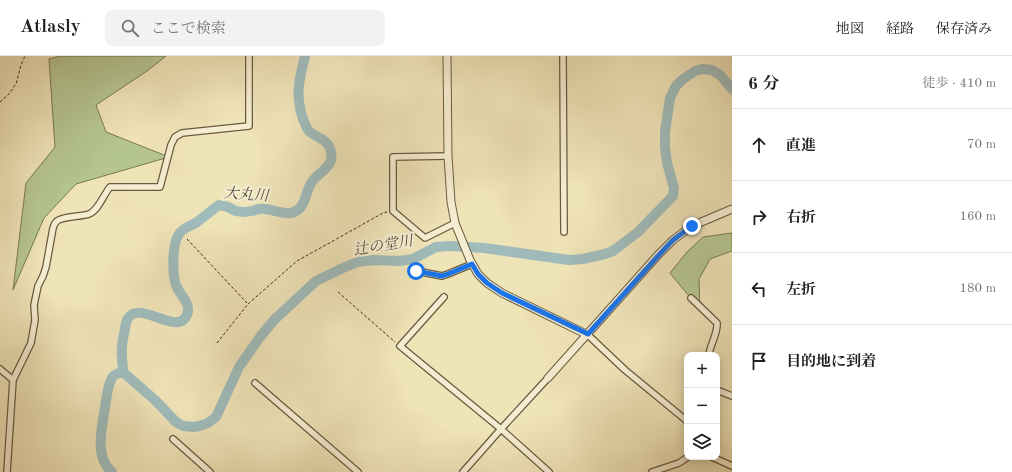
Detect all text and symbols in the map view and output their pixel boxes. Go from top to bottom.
search box [105,10,385,46]
icon: search [119,17,141,39]
text: Atlasly [20,18,81,37]
text: ここで検索 [151,22,226,37]
text: 地図 [836,22,864,36]
text: 経路 [886,22,914,36]
text: 保存済み [936,22,992,36]
text: 6 分 [748,76,780,93]
text: 徒歩 · 410 m [922,77,996,90]
icon: ahead [748,134,770,156]
text: 70 m [967,138,996,151]
text: 直進 [786,139,816,154]
water label: 大丸川 [223,184,271,205]
icon: right [748,206,770,228]
text: 160 m [959,210,996,223]
text: 右折 [786,211,816,226]
route end [683,217,701,235]
water label: 辻の堂川 [352,232,416,259]
route start [407,262,425,280]
icon: left [748,278,770,300]
text: 180 m [959,282,996,295]
text: 左折 [786,283,816,298]
icon: arrive [748,350,770,372]
map controls [684,352,720,460]
button: + [684,352,720,388]
text: 目的地に到着 [786,355,876,370]
button: − [684,388,720,424]
button: layers [684,424,720,460]

